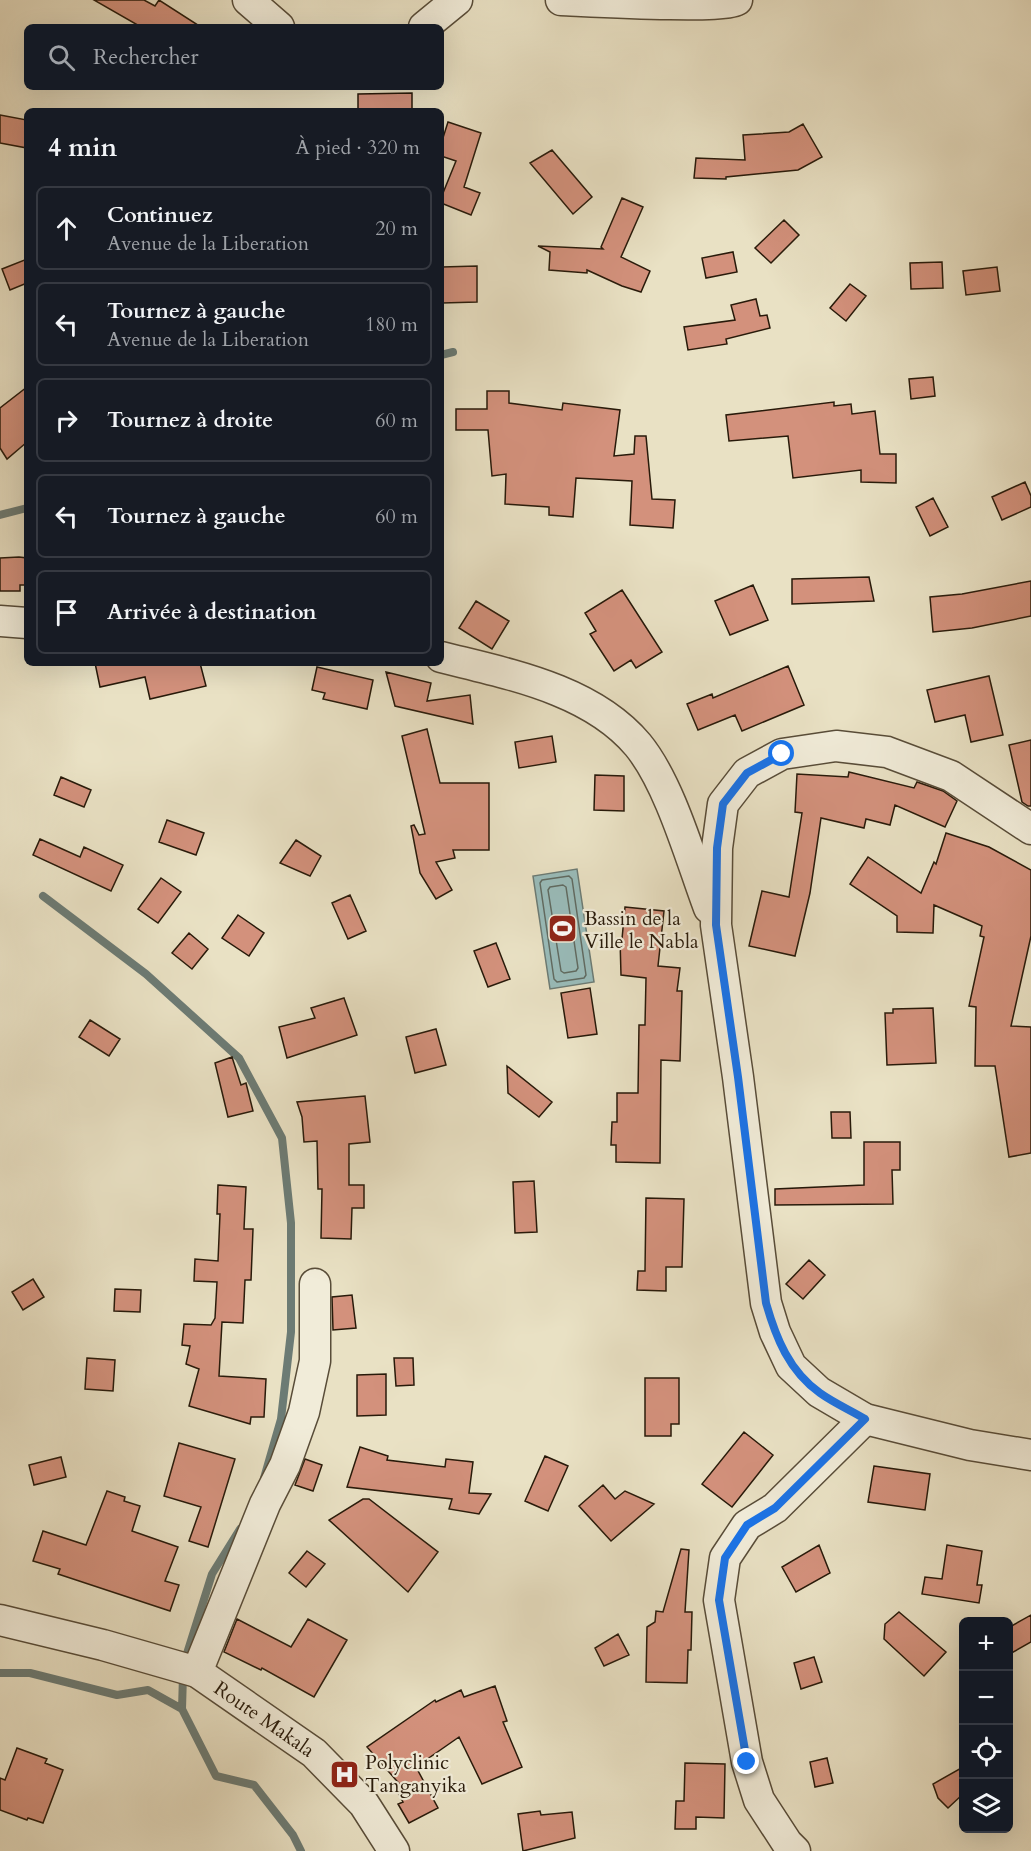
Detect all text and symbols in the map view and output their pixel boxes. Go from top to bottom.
search box [24,24,444,90]
icon: search [45,41,78,74]
text: Rechercher [93,42,198,72]
text: 4 min [48,130,117,165]
text: À pied · 320 m [296,134,420,161]
text: Continuez [107,200,213,230]
icon: ahead [50,212,83,245]
text: 20 m [375,215,418,242]
text: Avenue de la Liberation [107,230,309,257]
text: Tournez à gauche [107,296,286,326]
icon: left [50,308,83,341]
text: 180 m [365,311,418,338]
text: Avenue de la Liberation [107,326,309,353]
icon: right [50,404,83,437]
text: Tournez à droite [107,405,273,435]
text: 60 m [375,407,418,434]
icon: left [50,500,83,533]
text: Tournez à gauche [107,501,286,531]
text: 60 m [375,503,418,530]
icon: arrive [50,596,83,629]
text: Arrivée à destination [107,597,317,627]
route start [768,740,794,766]
place label: Bassin de la Ville le Nabla [584,905,699,955]
sports icon: Bassin de la Ville le Nabla [547,913,579,945]
map controls [959,1617,1013,1833]
button: + [959,1617,1013,1671]
button: − [959,1671,1013,1725]
street label: Route Makala [209,1674,321,1763]
button: locate [959,1725,1013,1779]
route end [733,1748,759,1774]
place label: Polyclinic Tanganyika [365,1749,467,1799]
hospital icon: Polyclinic Tanganyika [328,1758,360,1790]
button: layers [959,1779,1013,1833]

